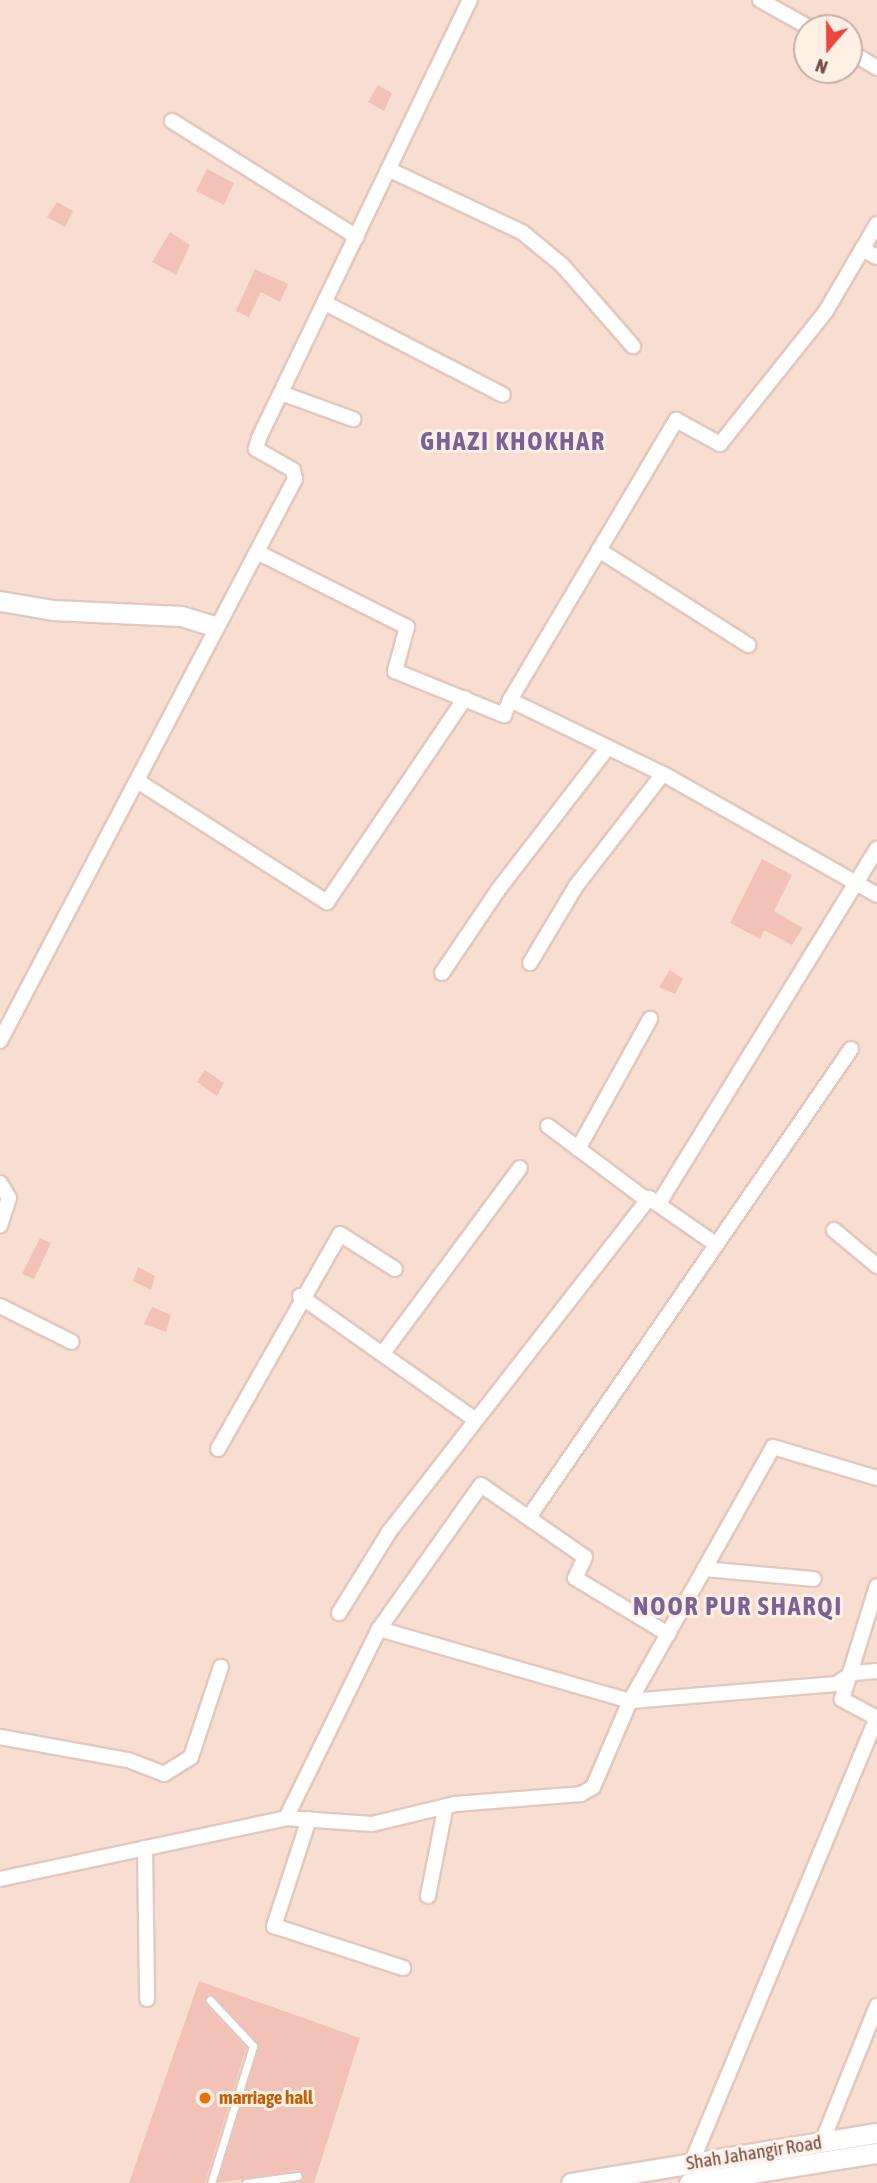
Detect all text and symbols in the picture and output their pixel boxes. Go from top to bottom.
north arrow [793,14,863,84]
text: N [812,55,831,79]
district label: GHAZI KHOKHAR [422,426,604,458]
district label: NOOR PUR SHARQI [635,1591,841,1623]
place label: marriage hall [219,2087,313,2109]
marker: marriage hall [197,2090,213,2106]
street label: Shah Jahangir Road [685,2131,823,2175]

